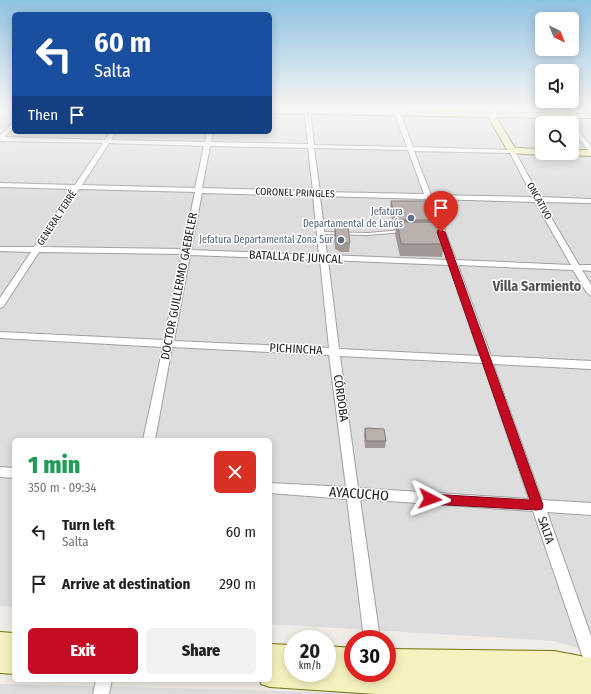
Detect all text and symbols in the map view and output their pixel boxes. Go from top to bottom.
north arrow [535,12,579,56]
map controls [535,12,579,160]
text: 60 m [94,26,151,59]
icon: left [28,28,80,80]
text: Salta [94,60,131,82]
button: sound [535,64,579,108]
icon: arrive [66,104,88,126]
text: Then [28,106,58,124]
button: search [535,116,579,160]
street label: ONCATIVO [524,180,554,222]
street label: CORONEL PRINGLES [255,186,335,200]
street label: GENERAL FERRÉ [33,187,79,248]
pin [424,191,458,232]
icon: arrive [430,197,452,219]
place label: Jefatura Departamental de Lanús [303,206,403,230]
street label: DOCTOR GUILLERMO GAEBELER [158,211,200,361]
marker: Jefatura Departamental de Lanús [406,213,416,223]
place label: Jefatura Departamental Zona Sur [199,234,334,246]
marker: Jefatura Departamental Zona Sur [336,235,346,245]
street label: BATALLA DE JUNCAL [249,248,344,266]
district label: Villa Sarmiento [492,278,582,295]
street label: PICHINCHA [269,341,323,357]
street label: CÓRDOBA [331,373,352,423]
text: 1 min [28,451,80,479]
button: close [214,451,256,493]
position arrow [409,478,451,520]
text: 350 m · 09:34 [28,480,96,495]
street label: AYACUCHO [329,483,390,505]
street label: SALTA [535,515,557,546]
text: Turn left [62,516,115,534]
icon: left [28,521,50,543]
text: 60 m [226,523,256,541]
text: Salta [62,534,89,549]
icon: arrive [28,573,50,595]
text: Arrive at destination [62,575,190,593]
text: 290 m [219,575,256,593]
button: Exit [28,628,138,674]
button: Share [146,628,256,674]
speed limit sign: 30 [344,630,396,682]
text: 20 [300,639,320,663]
text: km/h [299,660,321,672]

